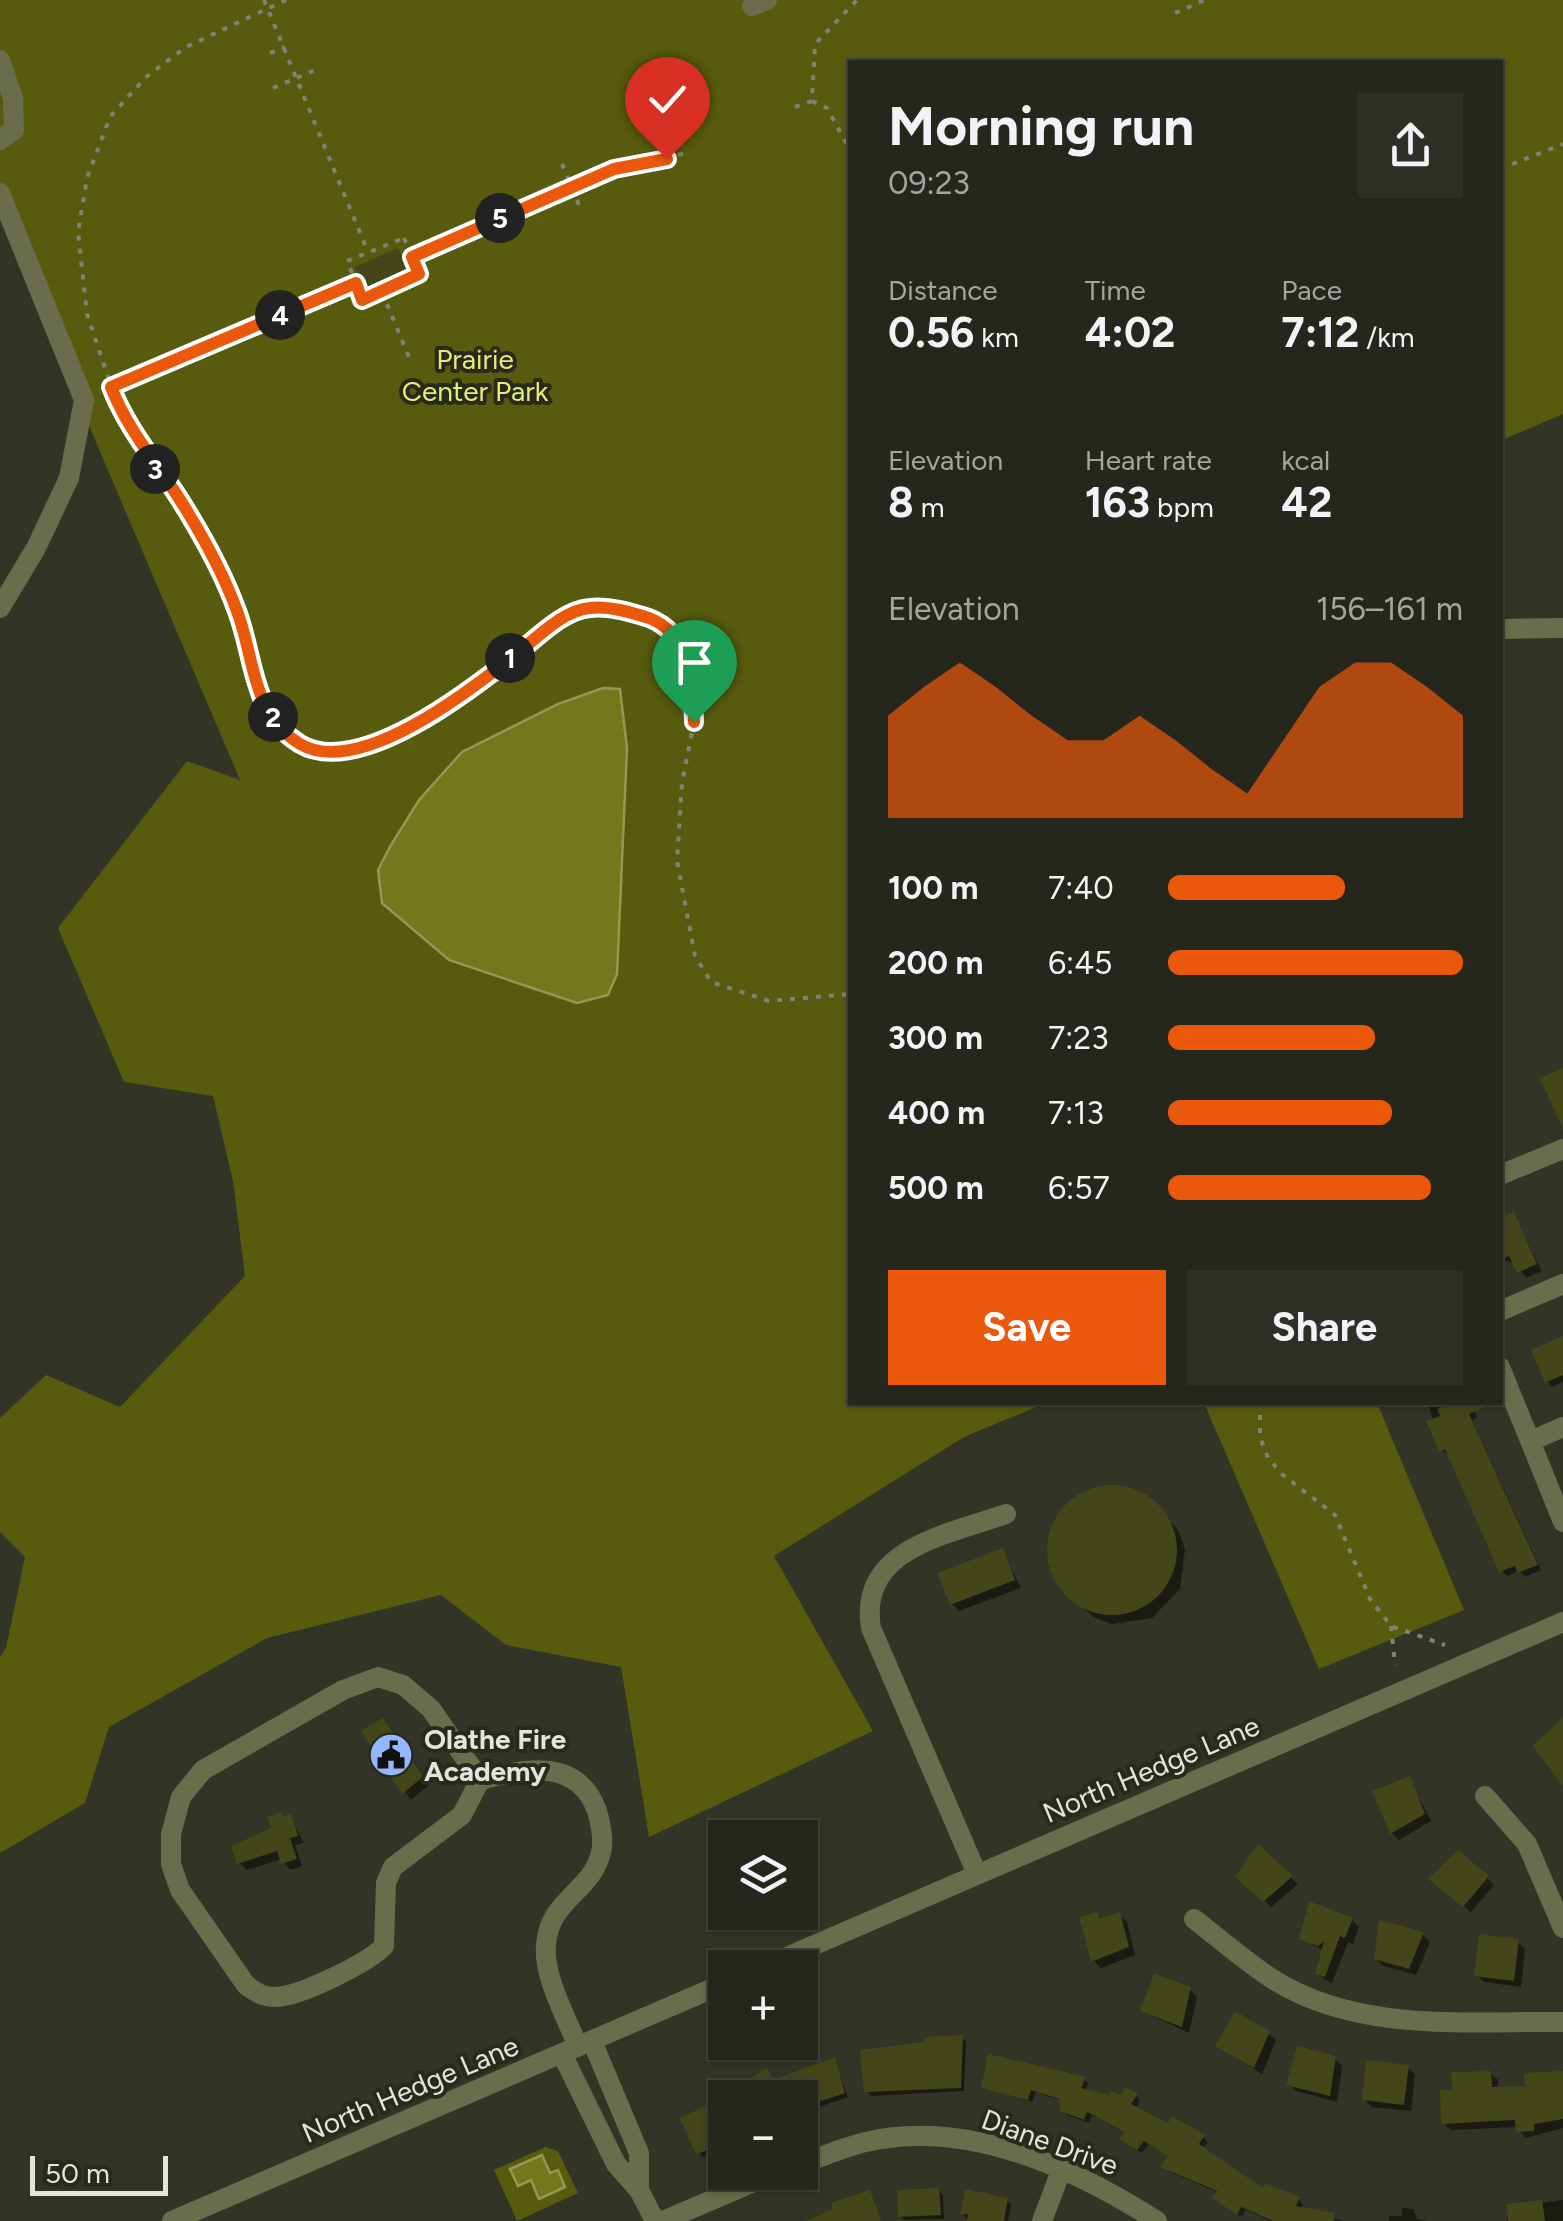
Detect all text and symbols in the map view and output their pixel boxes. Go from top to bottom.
pin [625,57,710,160]
icon: check [640,72,695,127]
text: Morning run [888,93,1194,159]
button: share [1358,93,1463,198]
text: 09:23 [888,164,970,202]
pin: 5 [475,193,525,243]
text: 5 [492,201,508,235]
text: Distance [888,273,998,307]
text: Time [1085,273,1146,307]
text: Pace [1281,273,1342,307]
pin: 4 [255,290,305,340]
text: 4 [271,298,289,332]
text: 0.56 [888,307,974,358]
text: 4:02 [1085,307,1175,358]
text: 7:12 [1281,307,1359,358]
text: km [974,320,1019,354]
text: /km [1359,320,1415,354]
park label: Prairie Center Park [402,342,549,408]
text: Elevation [888,443,1003,477]
text: Heart rate [1085,443,1212,477]
text: kcal [1281,443,1330,477]
pin: 3 [130,444,180,494]
text: 3 [147,452,163,486]
text: 8 [888,477,914,528]
text: 163 [1085,477,1150,528]
text: 42 [1281,477,1332,528]
text: m [914,490,944,524]
text: bpm [1150,490,1214,524]
text: Elevation [888,590,1020,628]
text: 156–161 m [1316,590,1463,628]
pin [652,620,737,723]
pin: 1 [485,633,535,683]
icon: arrive [667,635,722,690]
text: 1 [504,641,516,675]
pin: 2 [248,692,298,742]
text: 2 [265,700,281,734]
text: 100 m [888,869,979,907]
text: 7:40 [1048,869,1114,907]
text: 200 m [888,944,984,982]
text: 6:45 [1048,944,1112,982]
text: 300 m [888,1019,983,1057]
text: 7:23 [1048,1019,1109,1057]
text: 400 m [888,1094,985,1132]
text: 7:13 [1048,1094,1104,1132]
text: 500 m [888,1169,984,1207]
text: 6:57 [1048,1169,1110,1207]
button: Save [888,1270,1166,1385]
button: Share [1186,1270,1463,1385]
street label: North Hedge Lane [1038,1708,1264,1830]
place label: Olathe Fire Academy [424,1722,566,1788]
public building icon: Olathe Fire Academy [368,1732,414,1778]
map controls [708,1820,818,2190]
button: layers [708,1820,818,1930]
button: + [708,1950,818,2060]
street label: North Hedge Lane [297,2028,523,2150]
button: − [708,2080,818,2190]
street label: Diane Drive [977,2102,1123,2182]
scale bar [30,2151,168,2196]
text: 50 m [45,2156,110,2190]

